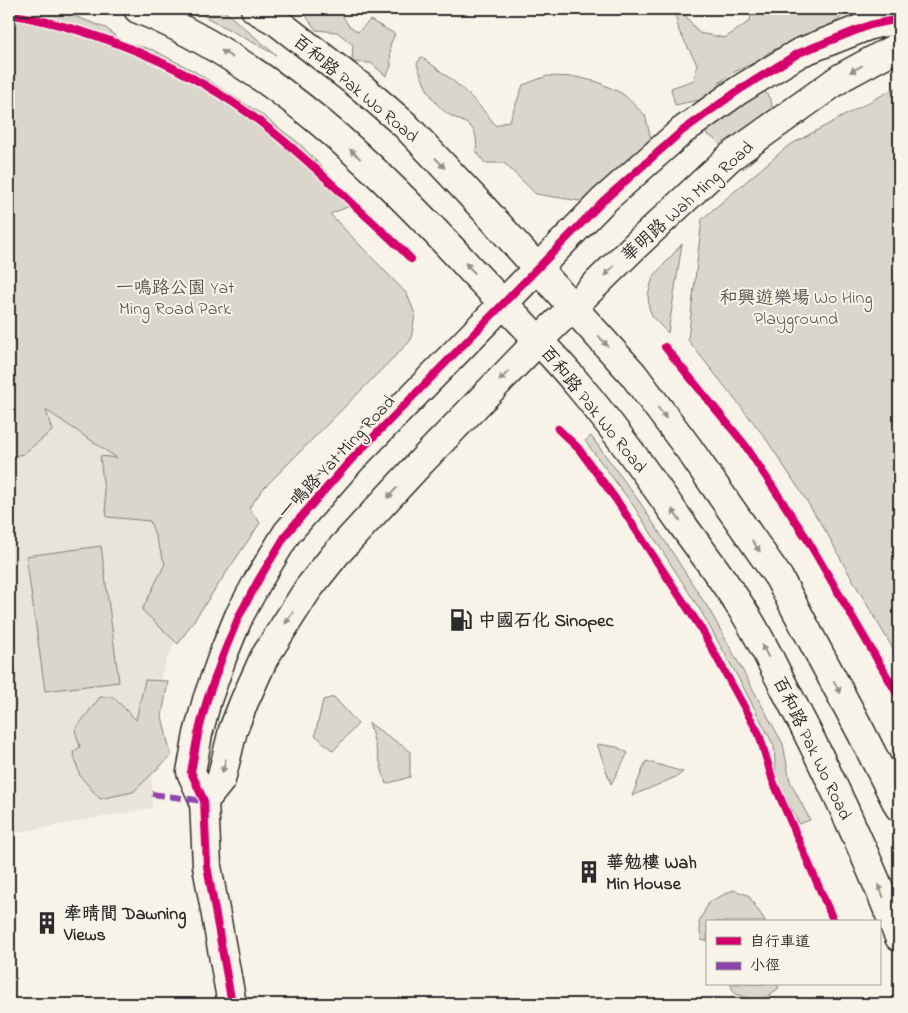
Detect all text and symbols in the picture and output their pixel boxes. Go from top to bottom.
street label: 百和路 Pak Wo Road [286,29,423,150]
one-way arrow [220,49,234,59]
one-way arrow [849,65,863,73]
street label: 華明路 Wah Ming Road [616,136,761,270]
one-way arrow [349,148,362,159]
one-way arrow [434,156,446,168]
one-way arrow [464,263,476,275]
one-way arrow [603,265,615,277]
park label: 一鳴路公園 Yat Ming Road Park [116,276,234,324]
park label: 和興遊樂場 Wo Hing Playground [720,286,872,334]
one-way arrow [597,334,609,346]
street label: 百和路 Pak Wo Road [533,341,652,479]
one-way arrow [498,369,510,381]
street label: 一鳴路 Yat Ming Road [273,390,403,527]
one-way arrow [657,406,668,419]
one-way arrow [386,487,398,499]
one-way arrow [671,508,681,522]
one-way arrow [751,539,761,553]
fuel station icon: 中國石化 Sinopec [448,607,474,633]
place label: 中國石化 Sinopec [478,609,614,635]
one-way arrow [284,612,294,625]
one-way arrow [761,643,769,658]
street label: 百和路 Pak Wo Road [765,673,857,825]
one-way arrow [833,679,841,694]
one-way arrow [220,759,228,774]
place label: 華勉樓 Wah Min House [606,851,697,898]
building icon: 華勉樓 Wah Min House [576,859,602,885]
one-way arrow [877,884,885,898]
place label: 牽晴間 Dawning Views [63,902,186,949]
building icon: 牽晴間 Dawning Views [34,910,60,936]
legend [706,920,880,986]
text: 自行車道 [750,931,810,953]
text: 小徑 [750,955,780,977]

